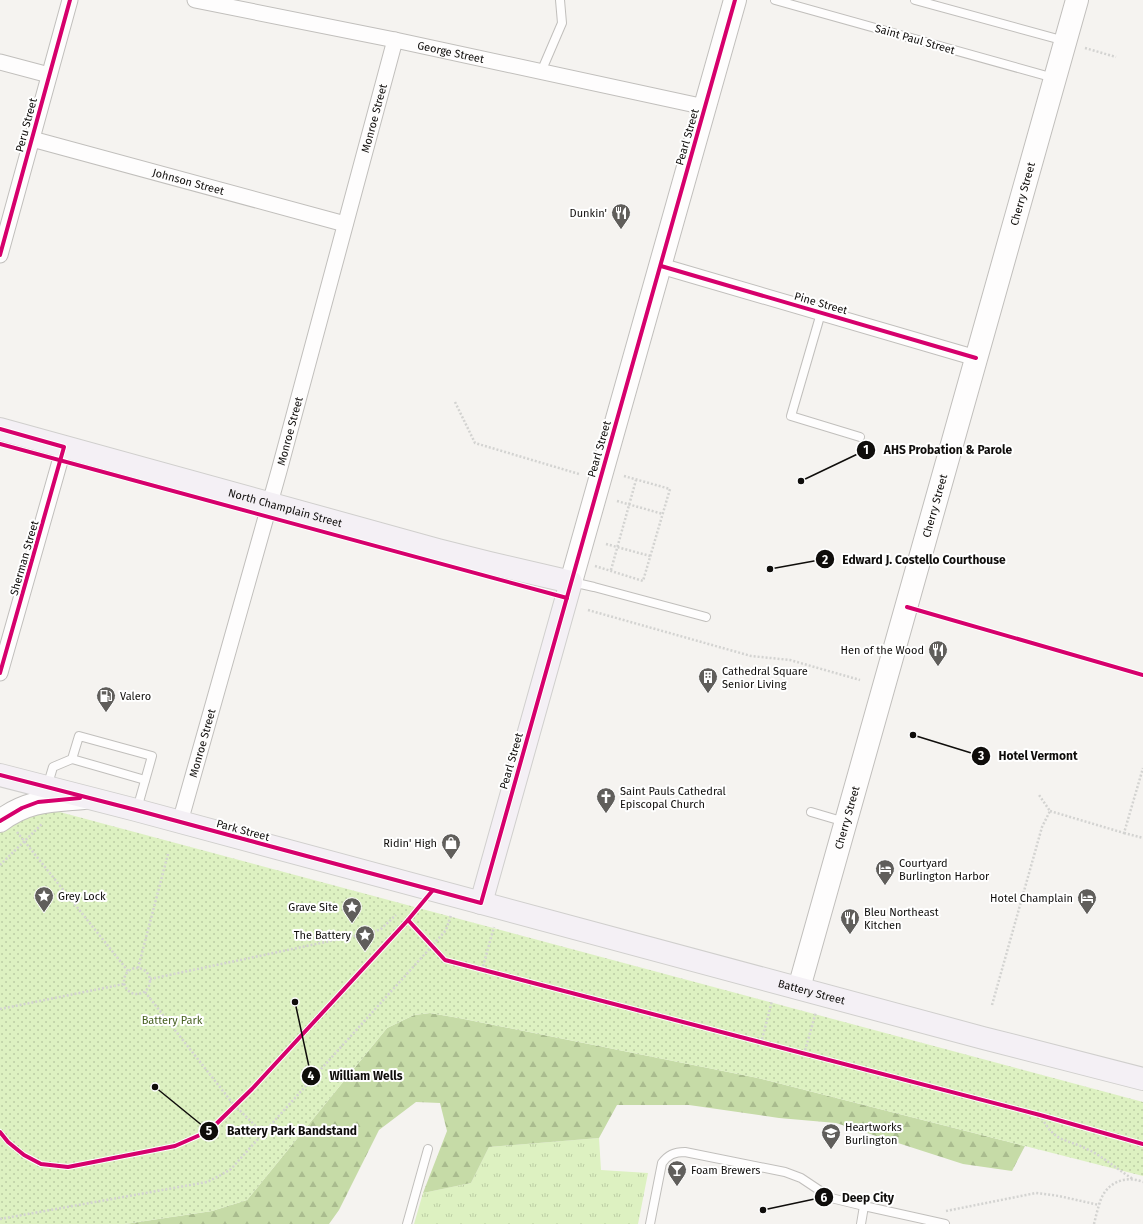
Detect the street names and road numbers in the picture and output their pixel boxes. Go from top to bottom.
street label: Saint Paul Street [873,22,956,57]
street label: George Street [416,39,485,66]
street label: Monroe Street [359,83,390,154]
street label: Peru Street [13,97,40,154]
street label: Pearl Street [673,107,702,167]
street label: Cherry Street [1008,161,1038,227]
street label: Johnson Street [151,166,225,198]
street label: Pine Street [793,290,849,317]
street label: Monroe Street [275,395,306,467]
street label: Pearl Street [585,419,614,479]
street label: Cherry Street [920,473,950,539]
street label: North Champlain Street [227,486,344,530]
street label: Sherman Street [8,519,41,597]
street label: Monroe Street [187,707,219,779]
street label: Pearl Street [497,731,526,791]
street label: Cherry Street [832,785,863,851]
street label: Park Street [215,817,271,844]
street label: Battery Street [776,977,846,1008]

